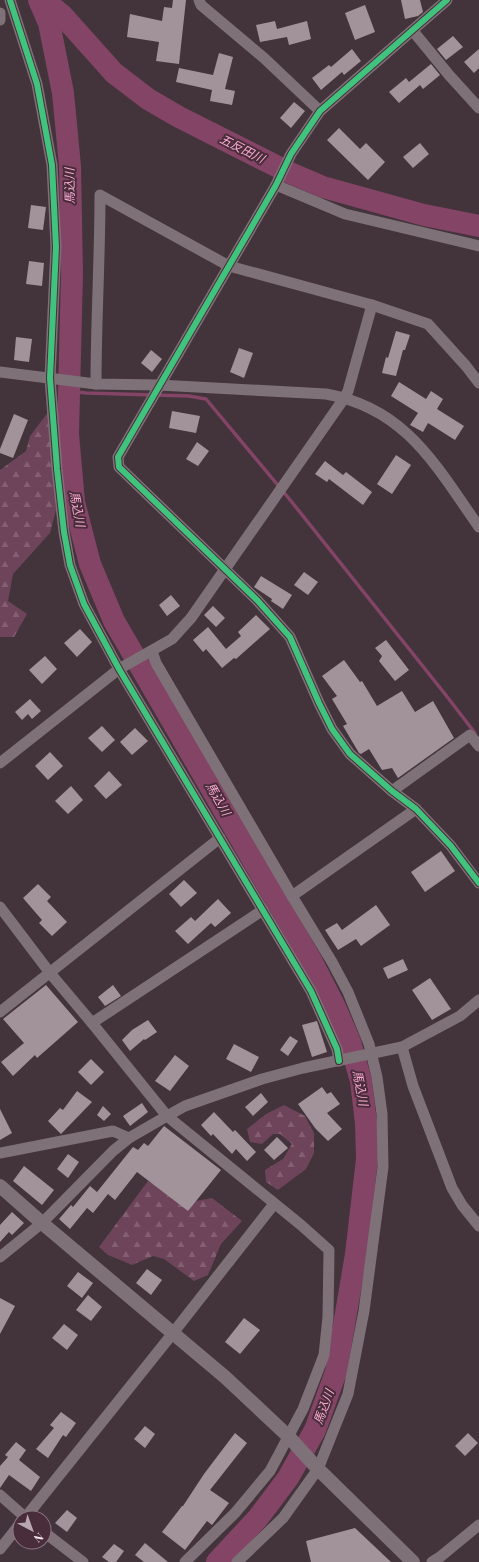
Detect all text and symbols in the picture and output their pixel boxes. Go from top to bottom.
water label: 五反田川 [217,130,269,167]
water label: 馬込川 [61,166,77,204]
water label: 馬込川 [67,490,90,530]
water label: 馬込川 [203,779,236,820]
water label: 馬込川 [350,1069,373,1109]
water label: 馬込川 [309,1385,337,1426]
north arrow [12,1510,52,1550]
text: N [31,1530,47,1546]

